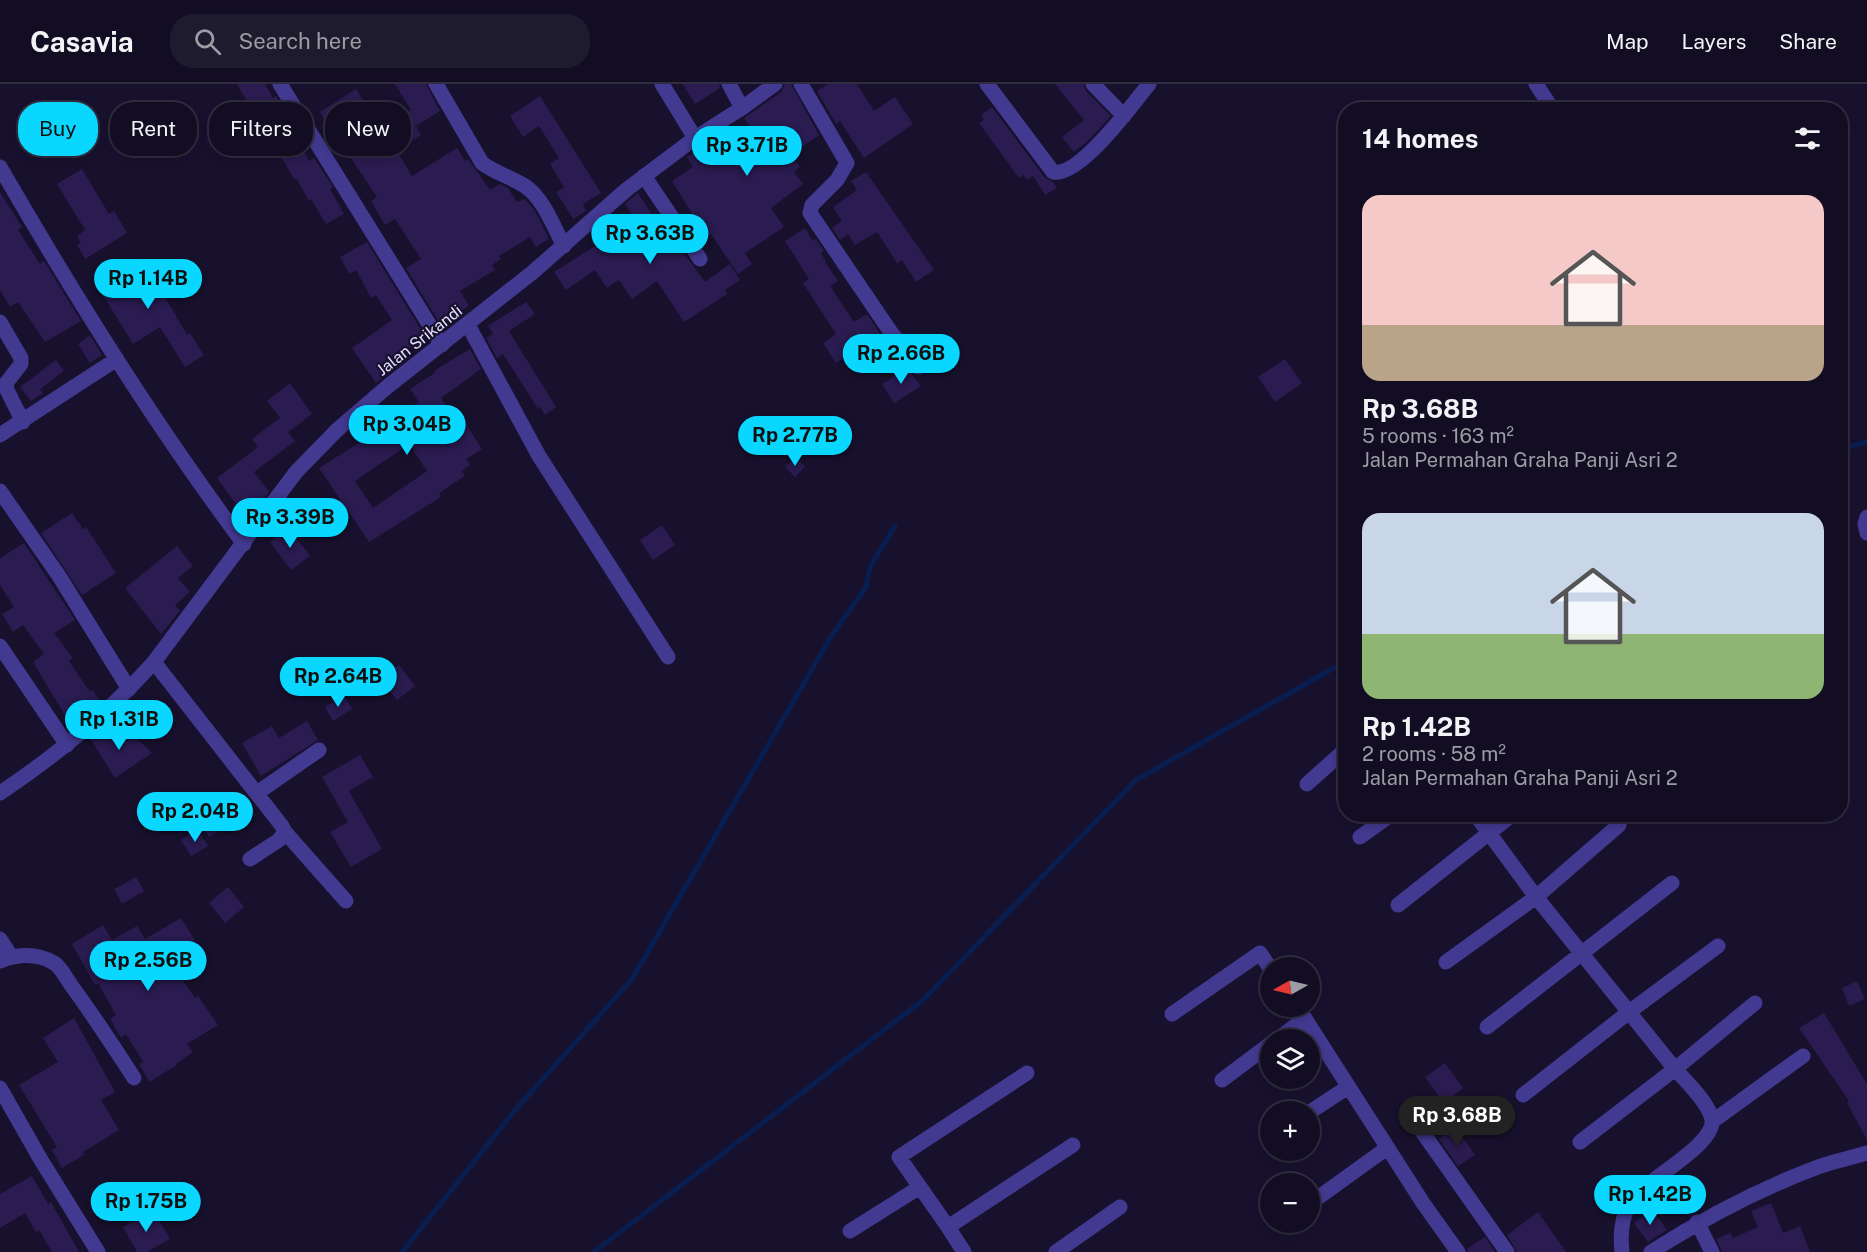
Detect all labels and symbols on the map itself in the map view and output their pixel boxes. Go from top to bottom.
pin: Rp 3.71B [685,126,809,177]
pin: Rp 3.63B [588,214,712,265]
pin: Rp 1.14B [86,259,210,310]
street label: Jalan Srikandi [373,301,466,380]
pin: Rp 2.66B [839,334,963,385]
pin: Rp 3.04B [345,405,469,456]
pin: Rp 2.77B [733,416,857,467]
pin: Rp 3.39B [228,498,352,549]
pin: Rp 2.64B [276,657,400,708]
pin: Rp 1.31B [57,700,181,751]
pin: Rp 2.04B [133,792,257,843]
pin: Rp 2.56B [86,941,210,992]
north arrow [1260,957,1320,1017]
pin: Rp 3.68B [1395,1096,1519,1147]
pin: Rp 1.42B [1588,1175,1712,1226]
pin: Rp 1.75B [84,1182,208,1233]

